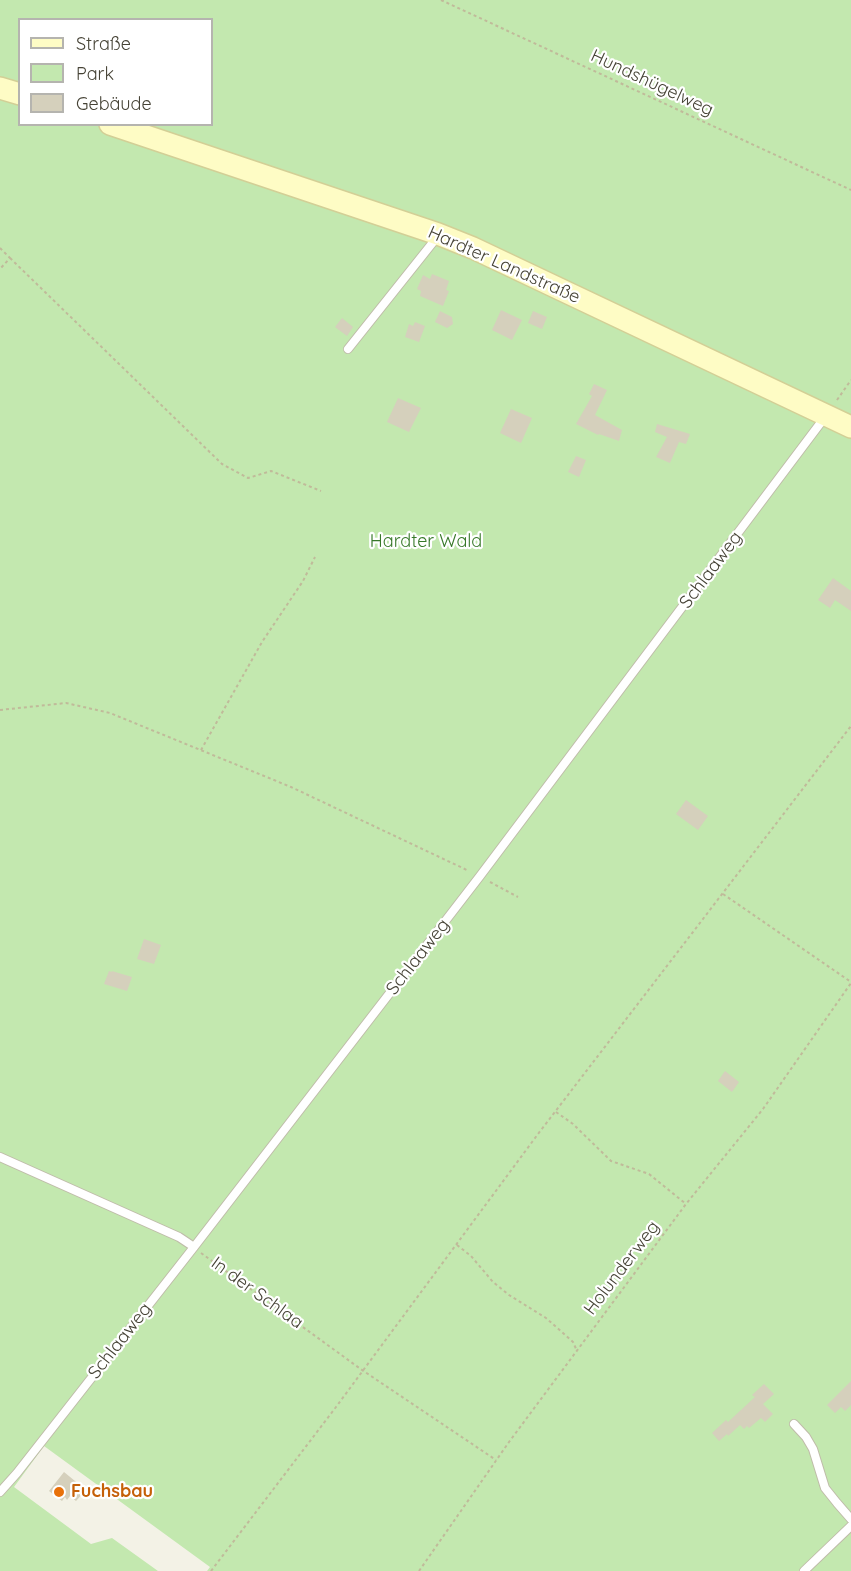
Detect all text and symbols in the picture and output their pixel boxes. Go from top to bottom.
legend [18,18,213,126]
text: Straße [76,32,131,55]
street label: Hundshügelweg [587,45,717,121]
text: Park [76,62,114,85]
text: Gebäude [76,92,152,115]
street label: Hardter Landstraße [425,222,583,308]
street label: Schlaaweg [675,527,747,613]
park label: Hardter Wald [370,531,482,553]
street label: Schlaaweg [382,915,454,999]
street label: Holunderweg [580,1217,664,1319]
street label: In der Schlaa [207,1252,307,1334]
street label: Schlaaweg [84,1299,156,1383]
place label: Fuchsbau [71,1481,153,1503]
marker: Fuchsbau [52,1485,66,1499]

